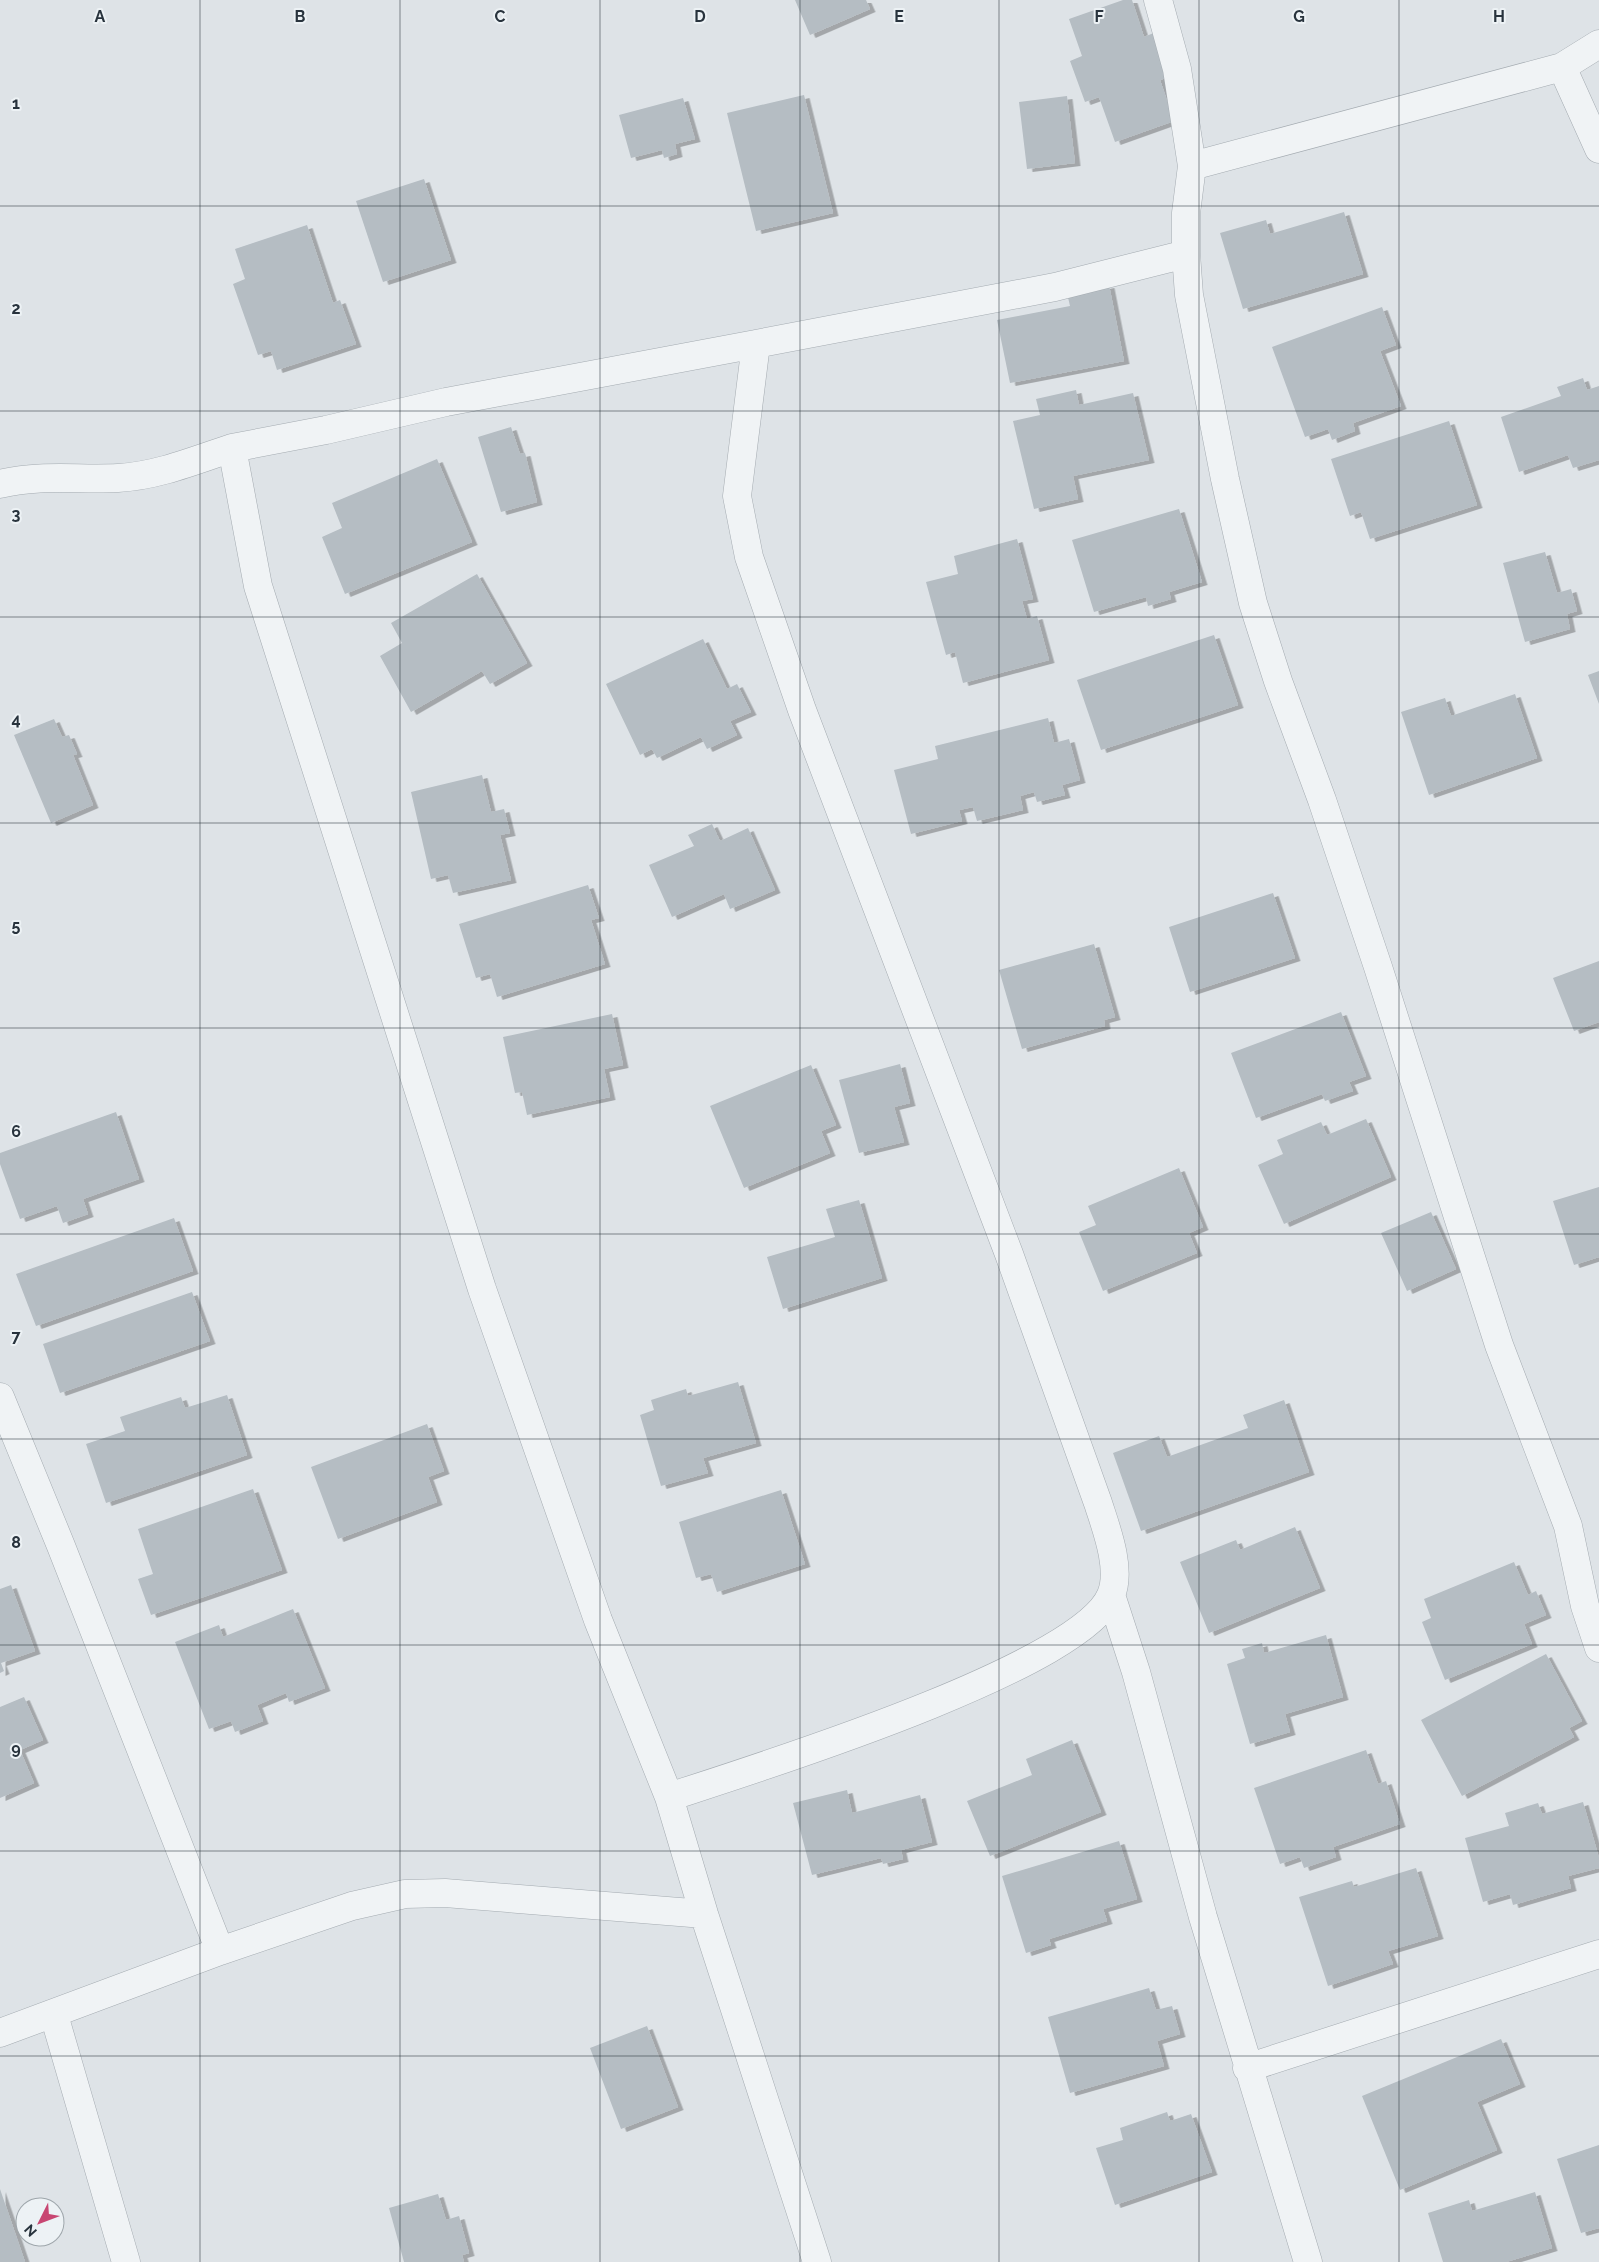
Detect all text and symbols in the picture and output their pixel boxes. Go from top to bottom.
text: A [95,7,106,26]
text: B [295,7,306,26]
text: C [495,7,506,26]
text: D [694,7,706,26]
text: E [894,7,904,26]
text: F [1094,7,1104,26]
text: G [1293,7,1305,26]
text: H [1493,7,1505,26]
text: 1 [12,94,20,113]
text: 2 [11,299,21,318]
text: 3 [12,505,21,524]
text: 4 [11,710,21,729]
text: 5 [12,916,21,935]
text: 6 [11,1122,21,1141]
text: 7 [12,1327,21,1346]
text: 8 [11,1533,21,1552]
text: 9 [11,1739,21,1758]
north arrow [15,2197,65,2247]
text: N [21,2221,40,2240]

